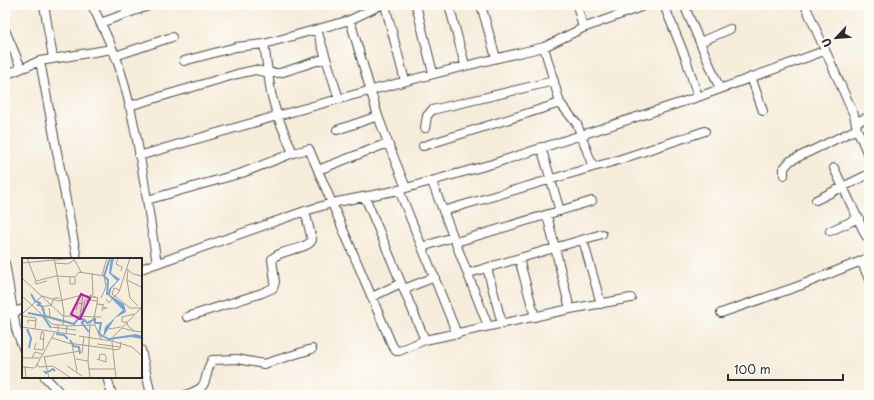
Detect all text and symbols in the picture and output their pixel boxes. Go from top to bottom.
north arrow [816,18,856,58]
text: U [817,35,836,50]
inset map [22,258,142,378]
scale bar [728,356,843,382]
text: 100 m [734,360,771,378]

